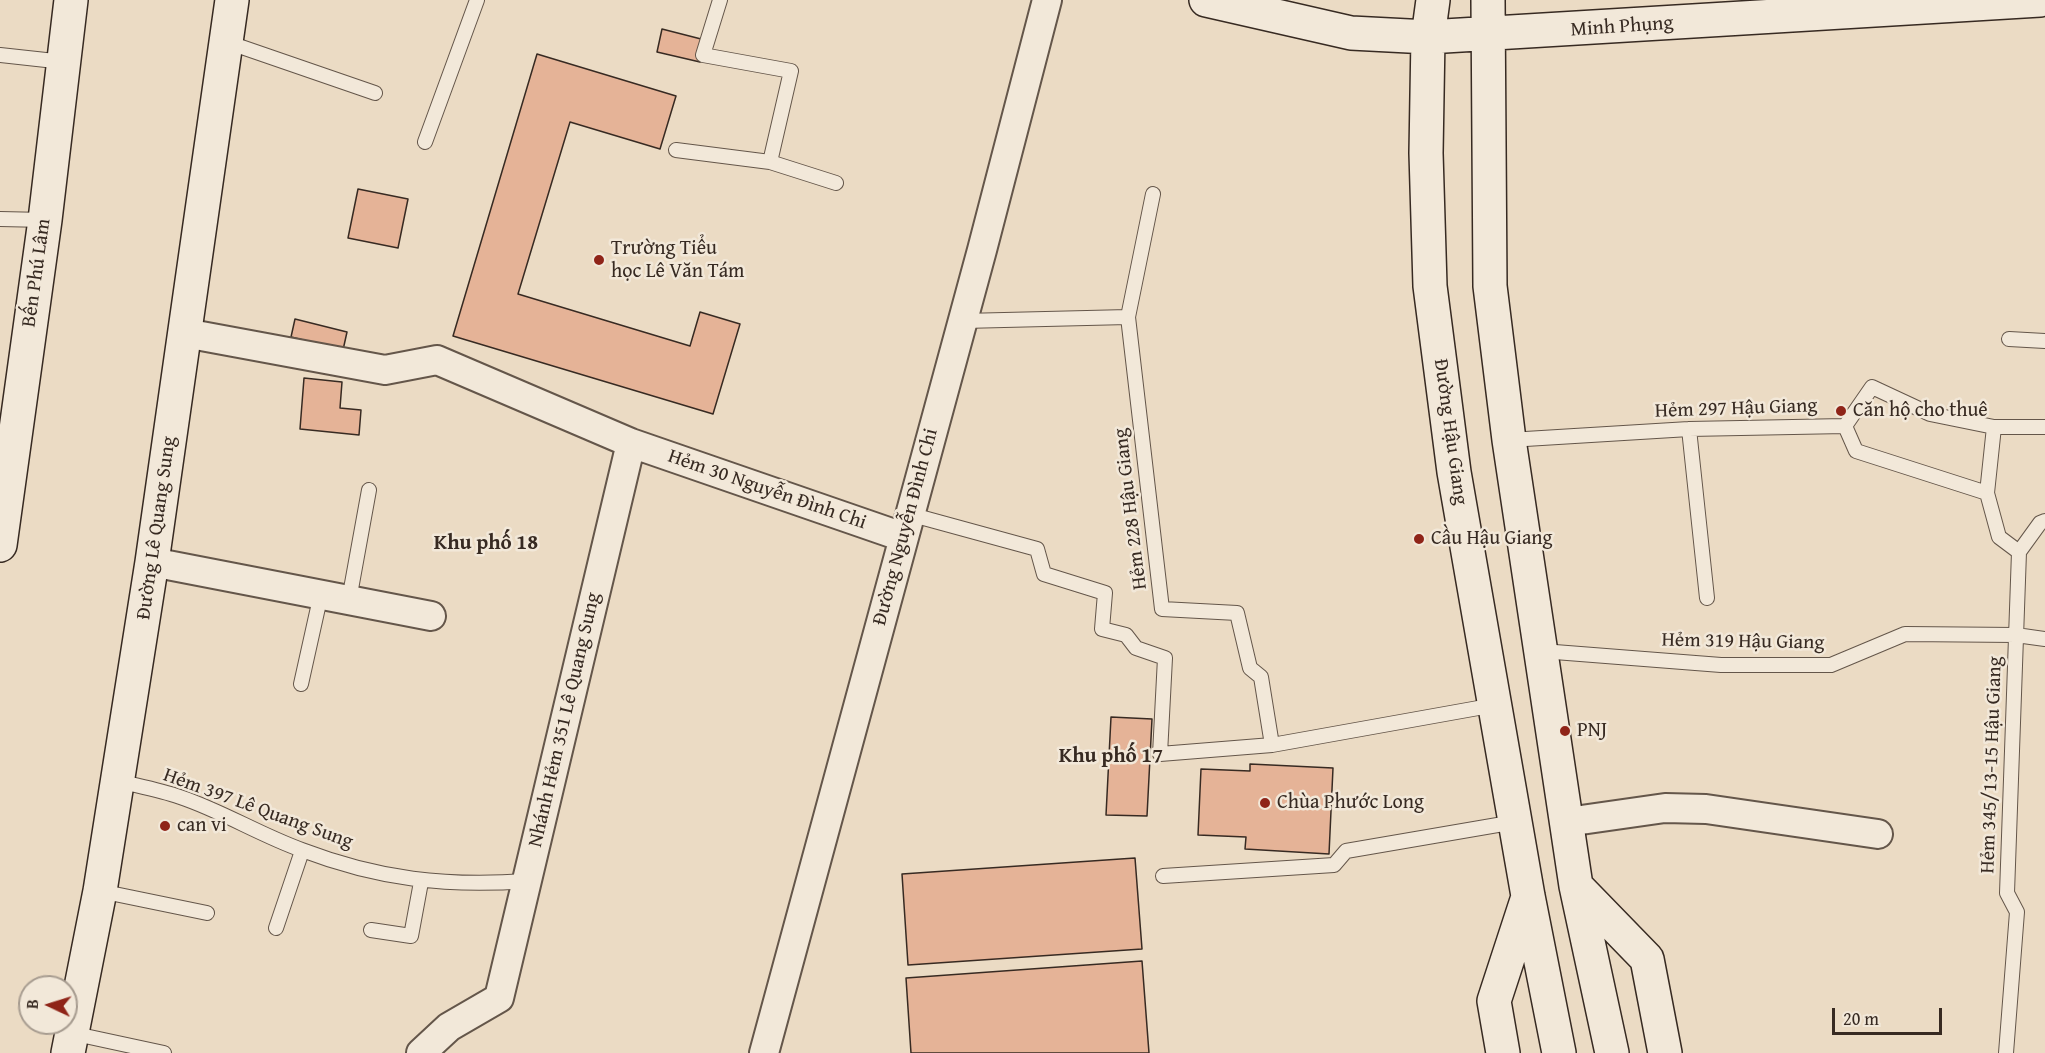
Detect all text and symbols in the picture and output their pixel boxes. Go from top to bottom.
street label: Minh Phụng [1570,11,1674,43]
street label: Bến Phú Lâm [18,217,56,329]
place label: Trường Tiểu học Lê Văn Tám [611,237,744,284]
marker: Trường Tiểu học Lê Văn Tám [592,253,606,267]
street label: Đường Hậu Giang [1428,357,1472,507]
street label: Hẻm 297 Hậu Giang [1654,394,1818,424]
place label: Căn hộ cho thuê [1853,399,1988,423]
marker: Căn hộ cho thuê [1834,404,1848,418]
street label: Đường Nguyễn Đình Chi [868,426,944,628]
street label: Hẻm 228 Hậu Giang [1109,427,1153,591]
street label: Đường Lê Quang Sung [132,435,182,621]
street label: Hẻm 30 Nguyễn Đình Chi [665,445,869,535]
place label: Cầu Hậu Giang [1431,527,1553,551]
district label: Khu phố 18 [434,531,538,557]
marker: Cầu Hậu Giang [1412,532,1426,546]
street label: Nhánh Hẻm 351 Lê Quang Sung [524,590,606,850]
street label: Hẻm 319 Hậu Giang [1661,629,1825,655]
street label: Hẻm 345/13-15 Hậu Giang [1976,656,2008,874]
place label: PNJ [1577,719,1607,743]
marker: PNJ [1558,724,1572,738]
district label: Khu phố 17 [1059,744,1163,770]
street label: Hẻm 397 Lê Quang Sung [160,764,356,854]
place label: Chùa Phước Long [1277,791,1424,815]
marker: Chùa Phước Long [1258,796,1272,810]
place label: can vi [177,814,227,838]
marker: can vi [158,819,172,833]
north arrow [18,975,78,1035]
scale bar [1835,996,1944,1034]
text: B [20,998,44,1010]
text: 20 m [1843,1005,1879,1032]

